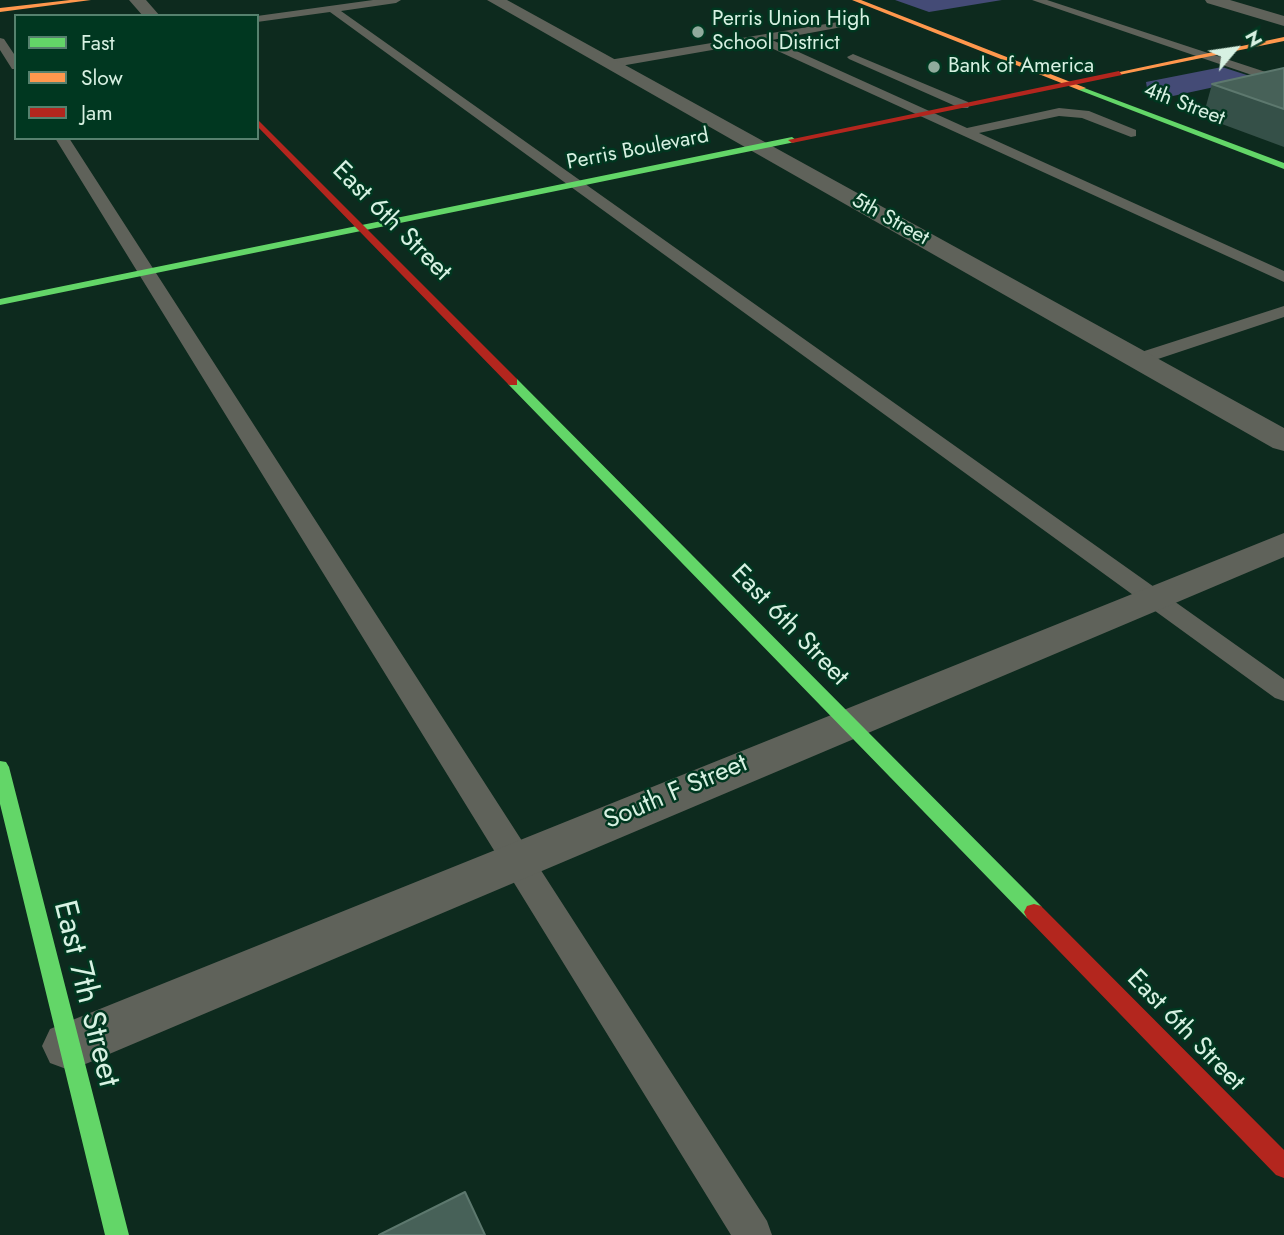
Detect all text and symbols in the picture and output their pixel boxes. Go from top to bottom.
place label: Perris Union High School District [712,7,870,57]
legend [14,14,259,140]
north arrow [1200,14,1270,84]
marker: Perris Union High School District [690,24,706,40]
text: N [1238,25,1269,52]
text: Fast [81,28,114,58]
place label: Bank of America [948,54,1094,80]
marker: Bank of America [926,59,942,75]
text: Slow [81,63,123,93]
street label: 4th Street [1140,78,1228,132]
text: Jam [81,98,113,128]
street label: Perris Boulevard [565,124,711,176]
street label: East 6th Street [325,156,457,288]
street label: 5th Street [847,189,933,251]
street label: East 6th Street [724,559,854,693]
street label: South F Street [600,749,752,837]
street label: East 7th Street [43,897,127,1091]
street label: East 6th Street [1120,964,1250,1098]

